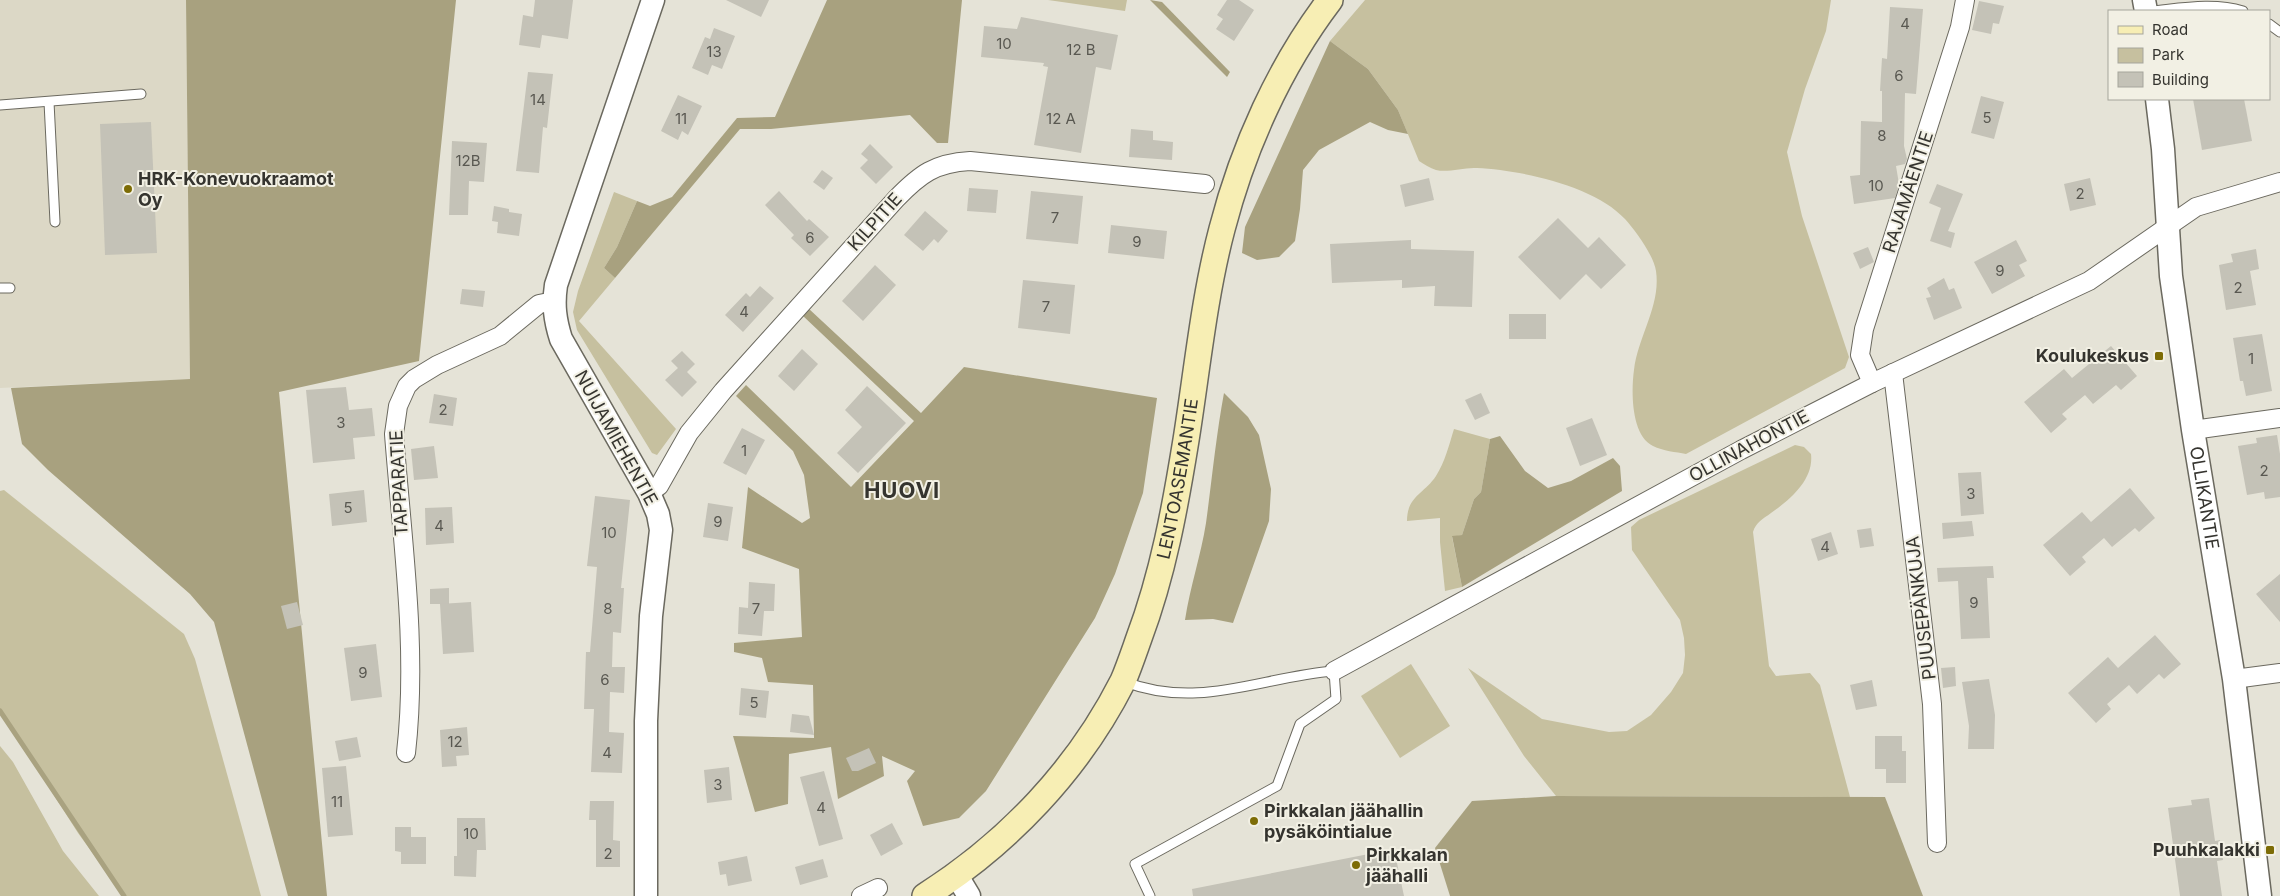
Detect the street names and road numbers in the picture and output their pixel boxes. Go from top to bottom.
street label: RAJAMÄENTIE [1877,128,1937,255]
street label: KILPITIE [843,188,906,255]
street label: NUIJAMIEHENTIE [571,367,662,509]
street label: LENTOASEMANTIE [1152,397,1202,561]
street label: OLLINAHONTIE [1685,405,1812,486]
street label: TAPPARATIE [385,429,412,537]
street label: OLLIKANTIE [2186,445,2224,551]
street label: PUUSEPÄNKUJA [1900,535,1940,681]

